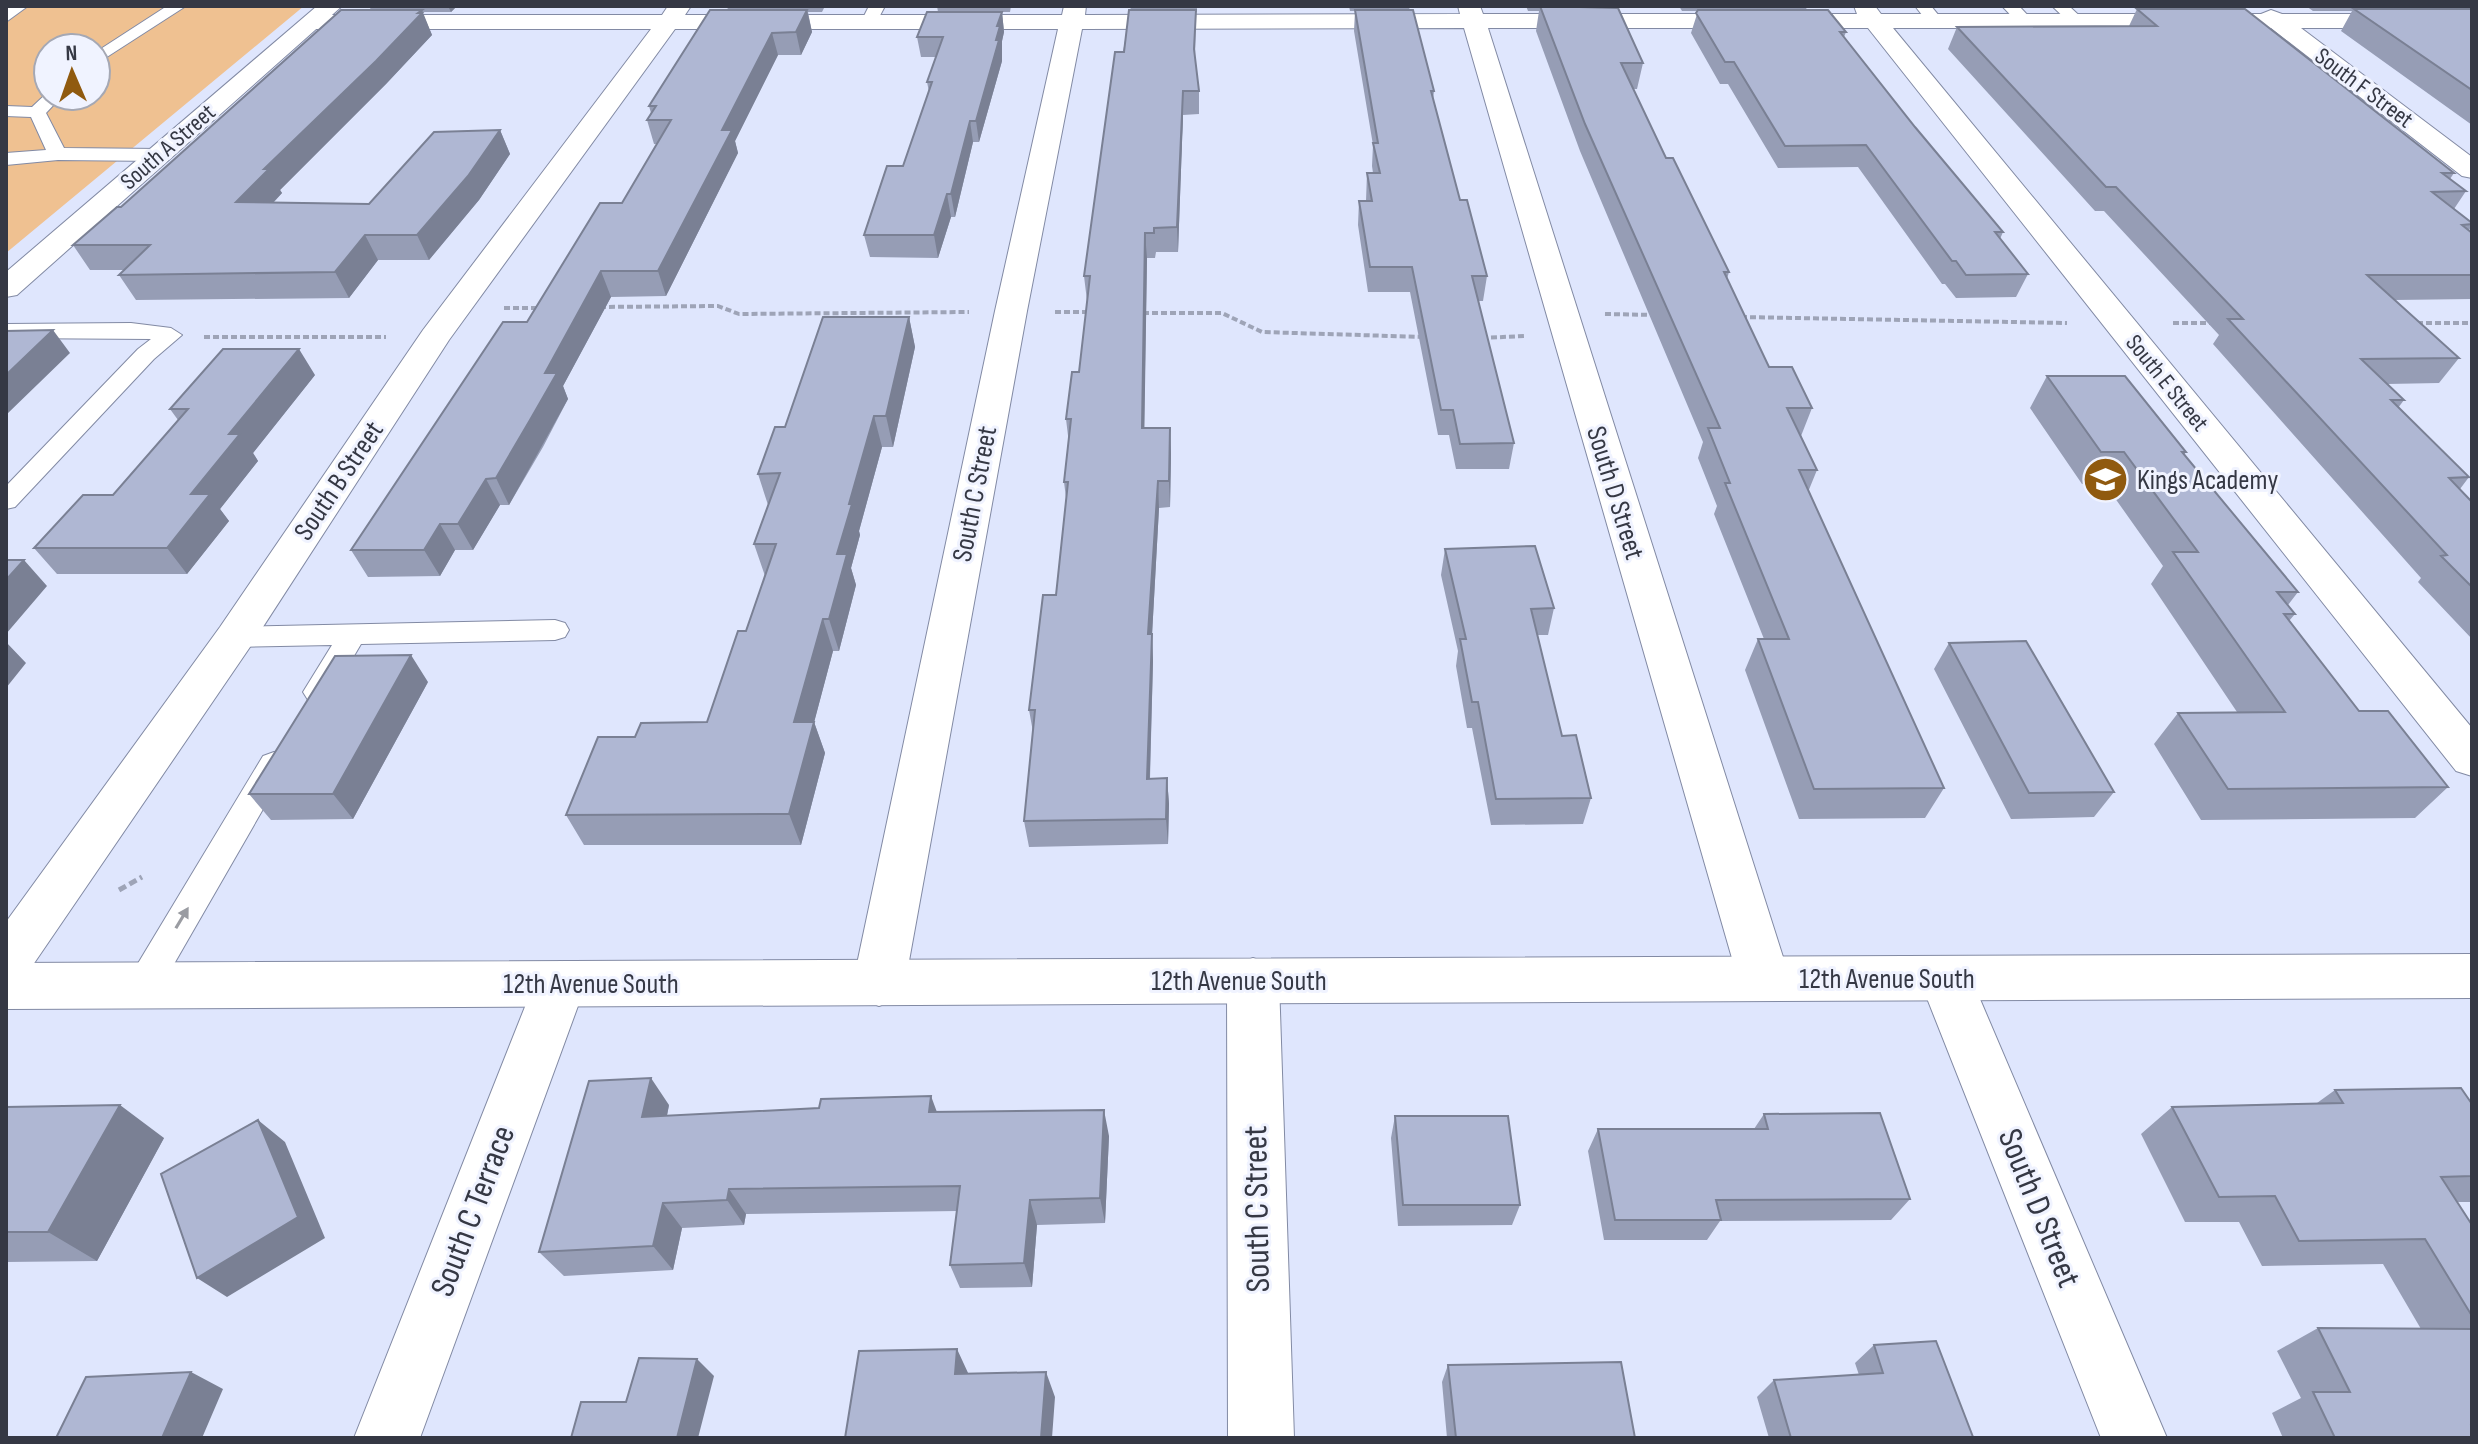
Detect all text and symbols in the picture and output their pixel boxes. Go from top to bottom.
north arrow [32,32,112,112]
text: N [65,40,78,67]
street label: South F Street [2309,42,2419,134]
street label: South A Street [115,98,221,196]
street label: South E Street [2119,329,2215,437]
street label: South B Street [287,415,391,547]
street label: South D Street [1579,422,1651,564]
street label: South C Street [946,423,1004,565]
school or university icon: Kings Academy [2082,456,2130,504]
place label: Kings Academy [2137,464,2278,497]
one-way arrow [175,907,189,930]
street label: 12th Avenue South [1799,963,1975,996]
street label: 12th Avenue South [1151,965,1327,998]
street label: 12th Avenue South [503,968,679,1001]
street label: South C Terrace [422,1120,524,1302]
street label: South D Street [1989,1123,2089,1293]
street label: South C Street [1235,1125,1279,1293]

